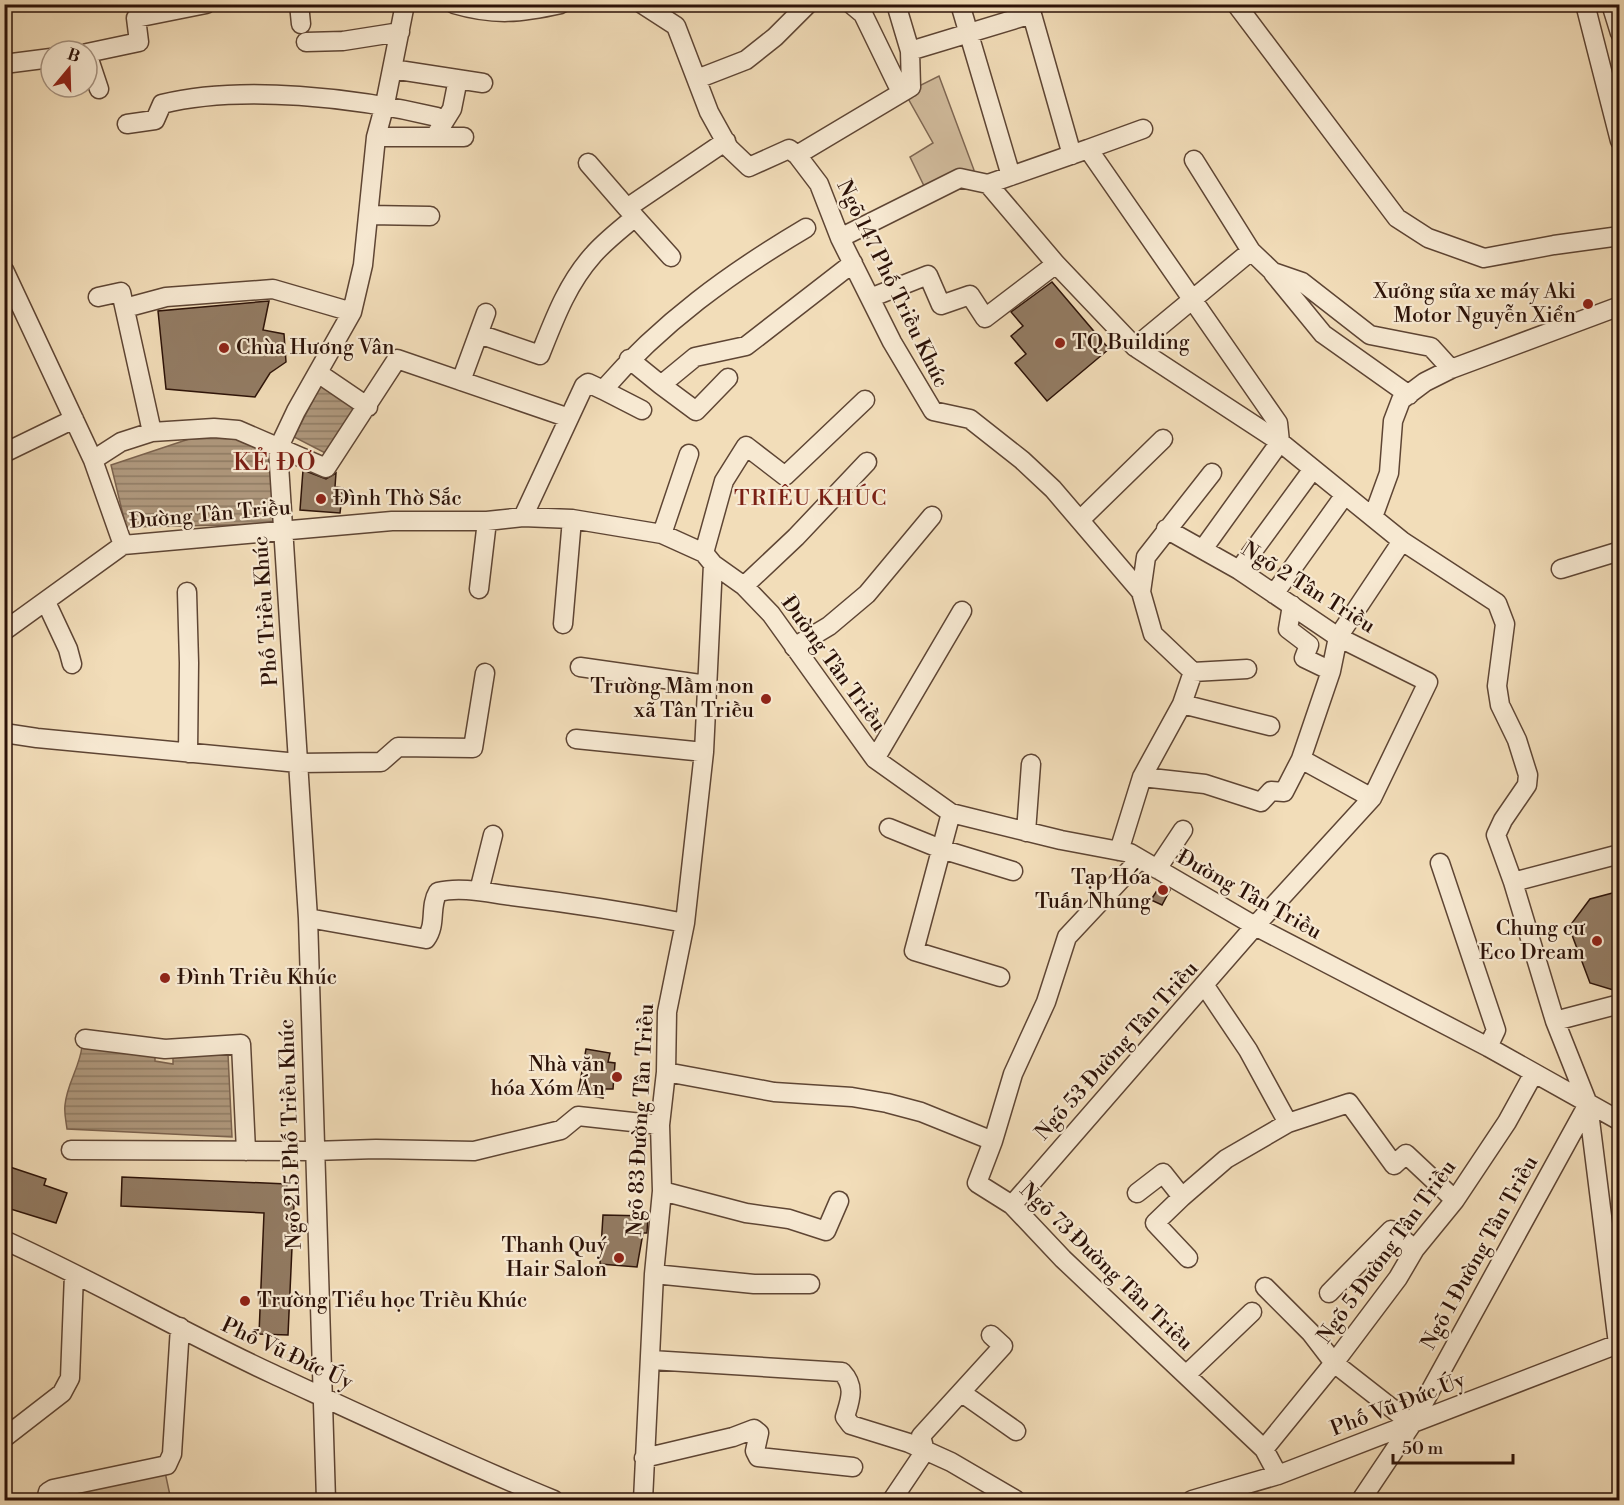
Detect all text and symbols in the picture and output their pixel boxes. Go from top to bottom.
north arrow [39,39,99,99]
text: B [65,44,83,67]
street label: Ngõ 147 Phố Triều Khúc [830,176,954,392]
place label: Xưởng sửa xe máy Aki Motor Nguyễn Xiển [1372,279,1576,329]
marker: Xưởng sửa xe máy Aki Motor Nguyễn Xiển [1581,297,1595,311]
place label: TQ Building [1072,330,1190,356]
place label: Chùa Hương Vân [236,335,395,361]
marker: TQ Building [1053,336,1067,350]
marker: Chùa Hương Vân [217,341,231,355]
district label: KẺ ĐƠ [233,447,317,478]
district label: TRIÊU KHÚC [734,483,888,512]
place label: Đình Thờ Sắc [333,486,462,512]
marker: Đình Thờ Sắc [314,492,328,506]
street label: Đường Tân Triều [128,495,292,535]
street label: Phố Triều Khúc [248,535,284,687]
street label: Ngõ 2 Tân Triều [1236,536,1380,640]
street label: Đường Tân Triều [775,591,891,737]
place label: Trường Mầm non xã Tân Triều [590,674,754,724]
marker: Trường Mầm non xã Tân Triều [759,692,773,706]
street label: Đường Tân Triều [1172,844,1326,946]
place label: Tạp Hóa Tuấn Nhung [1035,865,1151,915]
marker: Tạp Hóa Tuấn Nhung [1156,883,1170,897]
place label: Chung cư Eco Dream [1479,916,1586,966]
marker: Chung cư Eco Dream [1590,934,1604,948]
street label: Ngõ 53 Đường Tân Triều [1030,956,1204,1146]
place label: Đình Triều Khúc [177,965,337,991]
marker: Đình Triều Khúc [158,971,172,985]
street label: Ngõ 83 Đường Tân Triều [622,1003,660,1237]
street label: Ngõ 215 Phố Triều Khúc [274,1018,308,1250]
place label: Nhà văn hóa Xóm Án [490,1052,605,1102]
marker: Nhà văn hóa Xóm Án [610,1070,624,1084]
street label: Ngõ 1 Đường Tân Triều [1416,1151,1544,1355]
street label: Ngõ 5 Đường Tân Triều [1312,1155,1462,1349]
street label: Ngõ 73 Đường Tân Triều [1014,1178,1198,1356]
place label: Thanh Quý Hair Salon [502,1233,608,1283]
marker: Thanh Quý Hair Salon [612,1251,626,1265]
place label: Trường Tiểu học Triều Khúc [257,1288,527,1314]
marker: Trường Tiểu học Triều Khúc [238,1294,252,1308]
street label: Phố Vũ Đức Úy [217,1309,359,1396]
street label: Phố Vũ Đức Úy [1326,1364,1470,1443]
scale bar [1393,1427,1513,1465]
text: 50 m [1402,1437,1444,1460]

